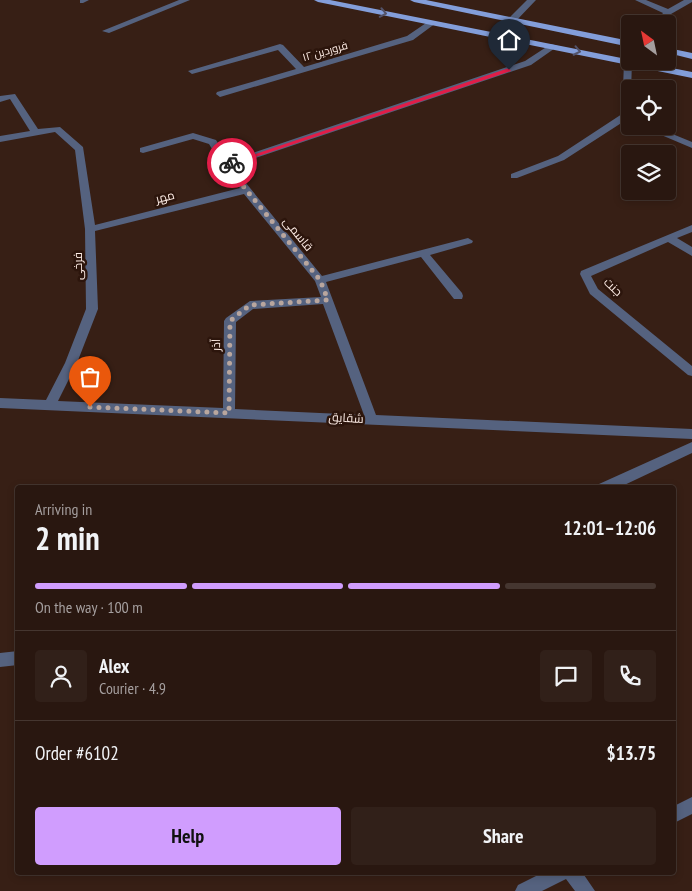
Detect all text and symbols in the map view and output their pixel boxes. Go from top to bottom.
one-way arrow [379,7,388,18]
north arrow [621,15,676,70]
map controls [621,15,676,200]
pin [488,19,530,70]
icon: home [495,26,523,54]
street label: ۱۲ فروردین [301,38,349,64]
one-way arrow [573,45,582,56]
button: locate [621,80,676,135]
courier [207,138,257,188]
button: layers [621,145,676,200]
icon: bike [218,149,246,177]
street label: مهر [153,187,176,206]
street label: قاسمی [280,214,317,254]
street label: فرخی [70,252,85,280]
street label: جنت [601,274,626,299]
street label: آذر [208,338,223,352]
pin [69,356,111,407]
icon: bag [76,363,104,391]
street label: شقایق [328,409,364,426]
text: Arriving in [35,499,92,519]
text: 12:01–12:06 [563,516,656,540]
text: 2 min [35,517,100,559]
text: On the way · 100 m [35,597,143,617]
button: person [35,650,87,702]
button: chat [540,650,592,702]
button: phone [604,650,656,702]
text: Alex [99,654,129,678]
text: Courier · 4.9 [99,678,166,698]
text: Order #6102 [35,741,119,765]
text: $13.75 [607,741,656,765]
button: Help [35,807,341,865]
button: Share [351,807,656,865]

